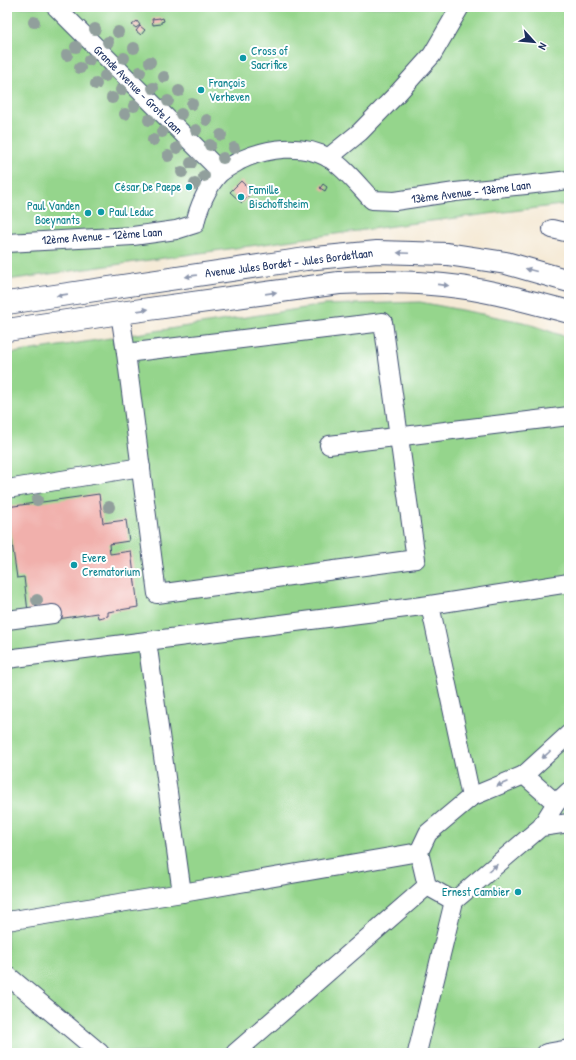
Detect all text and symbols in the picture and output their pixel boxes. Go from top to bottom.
north arrow [514,22,554,62]
street label: Grande Avenue - Grote Laan [90,41,187,138]
text: N [535,41,550,52]
place label: Cross of Sacrifice [251,42,289,73]
marker: Cross of Sacrifice [238,53,248,63]
place label: François Verheven [208,74,250,105]
marker: François Verheven [196,85,206,95]
street label: 13ème Avenue - 13ème Laan [410,176,532,207]
place label: César De Paepe [115,178,181,195]
place label: Famille Bischoffsheim [248,181,309,212]
marker: César De Paepe [184,182,194,192]
marker: Famille Bischoffsheim [236,192,246,202]
place label: Paul Vanden Boeynants [27,197,80,228]
place label: Paul Leduc [109,203,154,220]
marker: Paul Leduc [96,207,106,217]
marker: Paul Vanden Boeynants [83,208,93,218]
street label: 12ème Avenue - 12ème Laan [41,223,163,248]
street label: Avenue Jules Bordet - Jules Bordetlaan [204,244,374,281]
one-way arrow [396,250,409,256]
one-way arrow [525,267,537,273]
one-way arrow [185,273,197,279]
one-way arrow [437,282,449,288]
one-way arrow [265,289,277,296]
one-way arrow [56,292,68,298]
one-way arrow [136,307,149,313]
place label: Evere Crematorium [82,549,140,580]
marker: Evere Crematorium [69,560,79,570]
one-way arrow [541,750,551,759]
one-way arrow [496,781,507,787]
one-way arrow [488,863,499,872]
place label: Ernest Cambier [442,883,510,900]
marker: Ernest Cambier [513,887,523,897]

